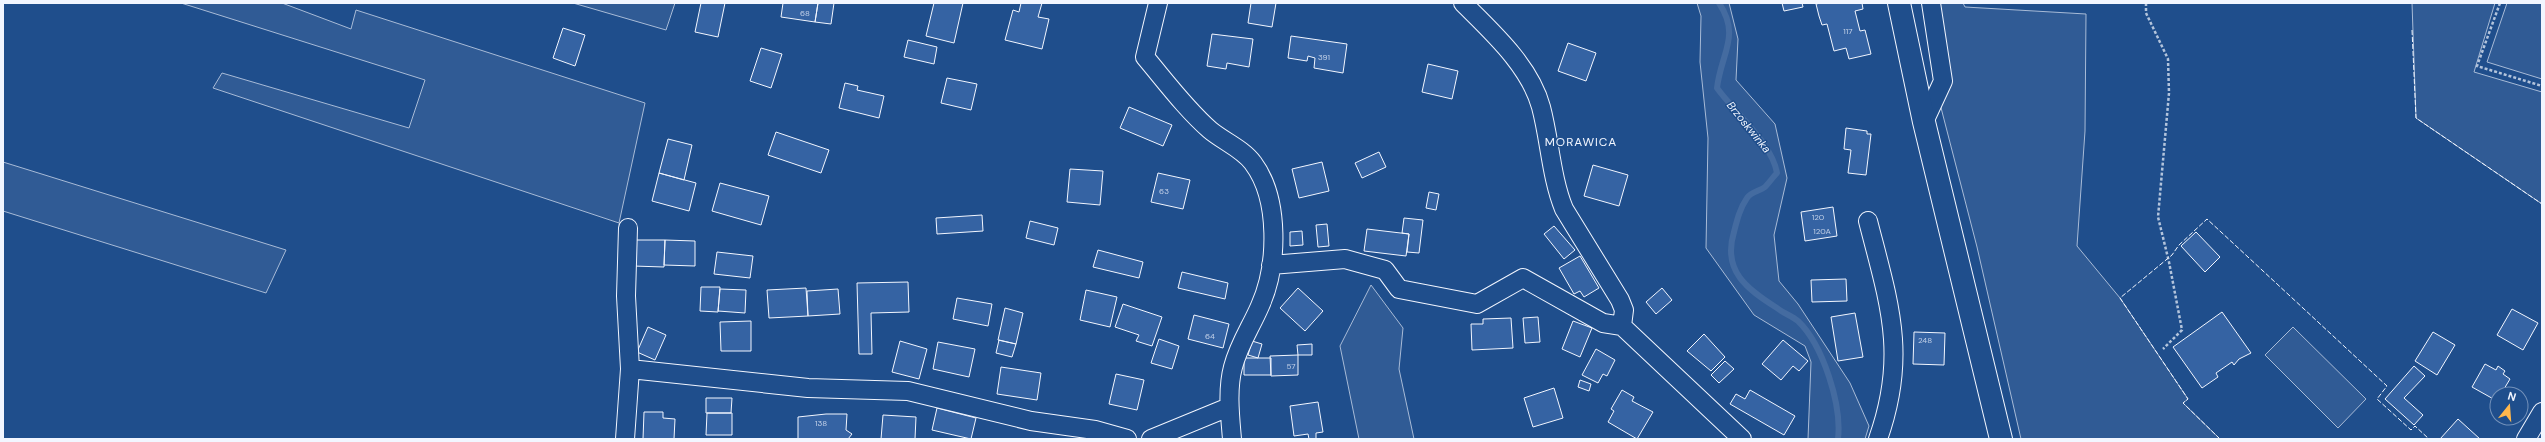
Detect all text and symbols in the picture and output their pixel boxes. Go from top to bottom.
house number: 68 [800,8,810,18]
house number: 117 [1843,26,1853,36]
house number: 391 [1318,52,1330,62]
water label: Brzoskwinka [1724,98,1774,156]
district label: MORAWICA [1545,134,1617,150]
house number: 63 [1159,186,1169,196]
house number: 120 [1812,212,1825,222]
house number: 120A [1813,226,1831,236]
house number: 64 [1205,331,1215,341]
house number: 248 [1918,335,1932,345]
house number: 57 [1286,361,1296,371]
north arrow [2489,386,2529,426]
text: N [2506,389,2518,404]
house number: 138 [815,418,827,428]

